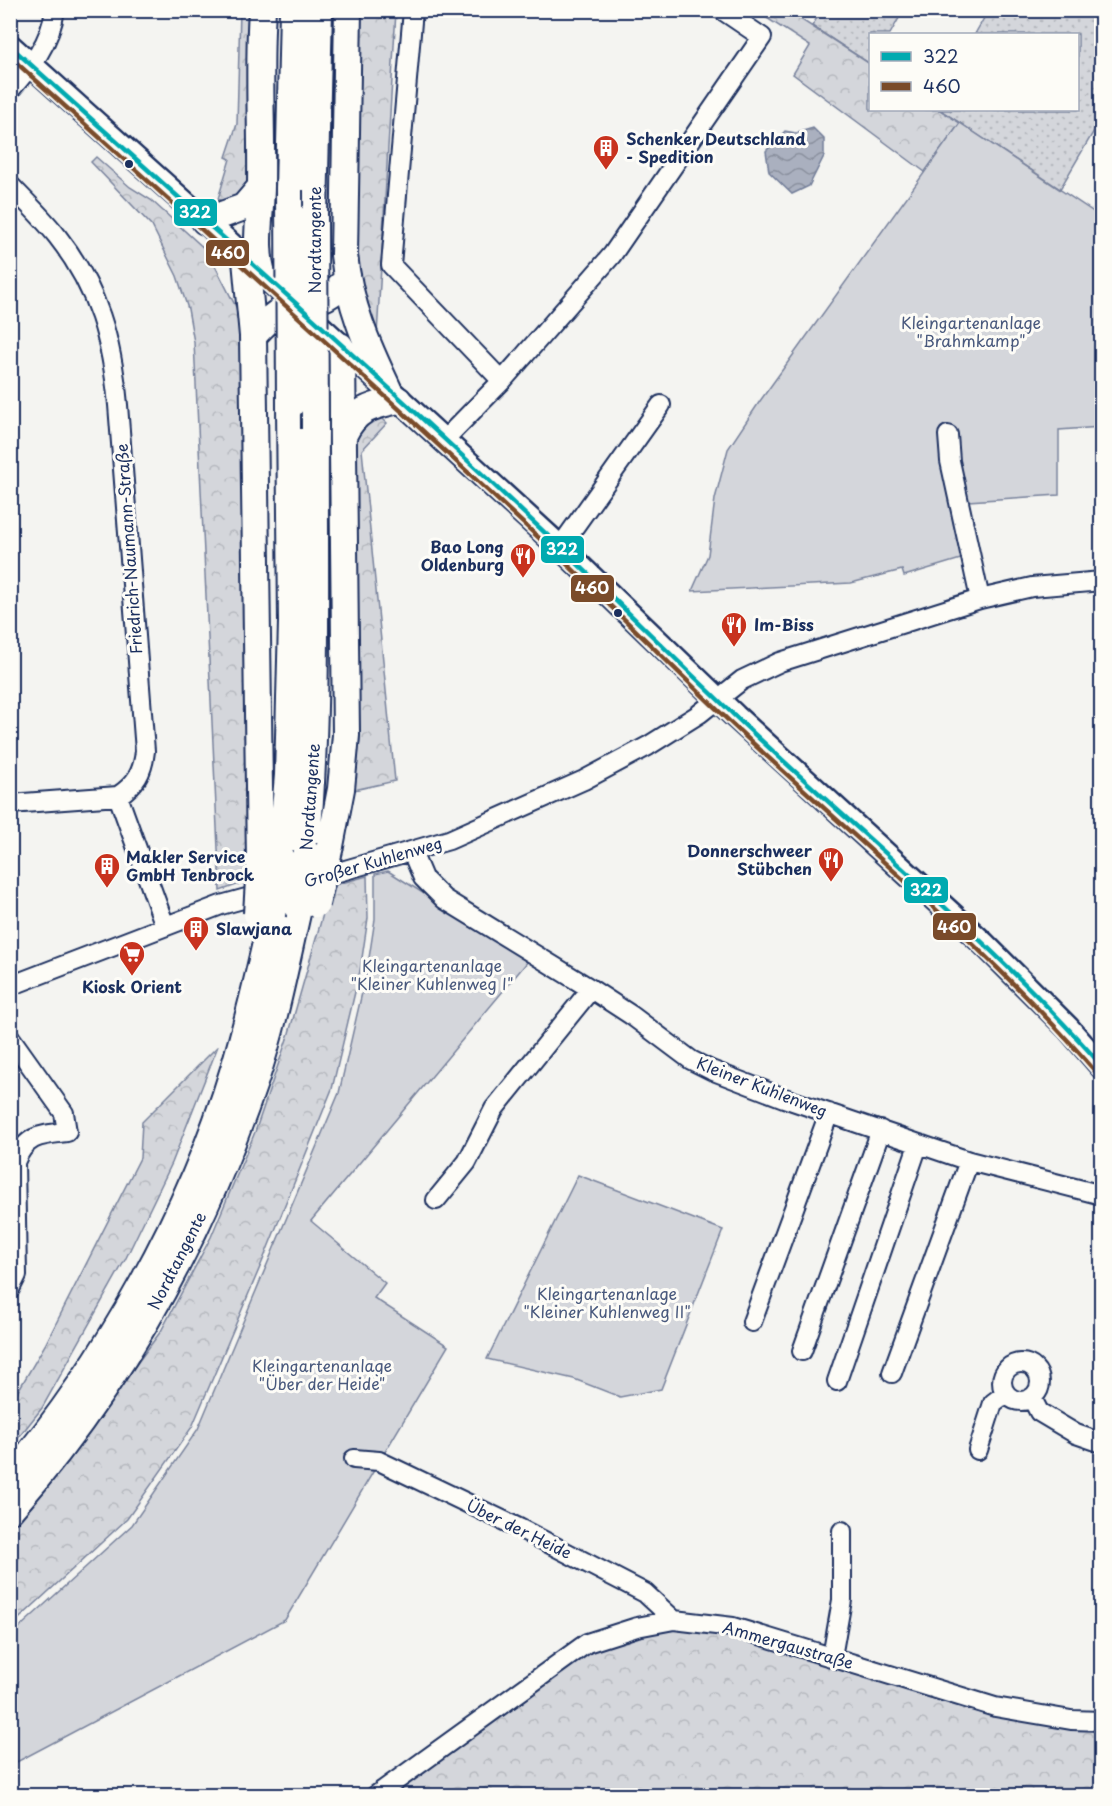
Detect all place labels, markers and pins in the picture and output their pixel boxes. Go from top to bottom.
place label: Schenker Deutschland - Spedition [626,126,806,168]
building icon: Schenker Deutschland - Spedition [591,133,621,171]
unlabelled marker [123,158,135,170]
place label: Bao Long Oldenburg [421,534,504,576]
restaurant icon: Bao Long Oldenburg [508,541,538,579]
unlabelled marker [612,607,624,619]
restaurant icon: Im-Biss [719,610,749,648]
place label: Im-Biss [754,612,814,636]
place label: Donnerschweer Stübchen [687,838,813,880]
place label: Makler Service GmbH Tenbrock [126,844,255,886]
restaurant icon: Donnerschweer Stübchen [816,845,846,883]
building icon: Makler Service GmbH Tenbrock [92,851,122,889]
building icon: Slawjana [181,914,211,952]
place label: Slawjana [216,916,292,940]
supermarket icon: Kiosk Orient [117,939,147,977]
place label: Kiosk Orient [82,974,182,998]

